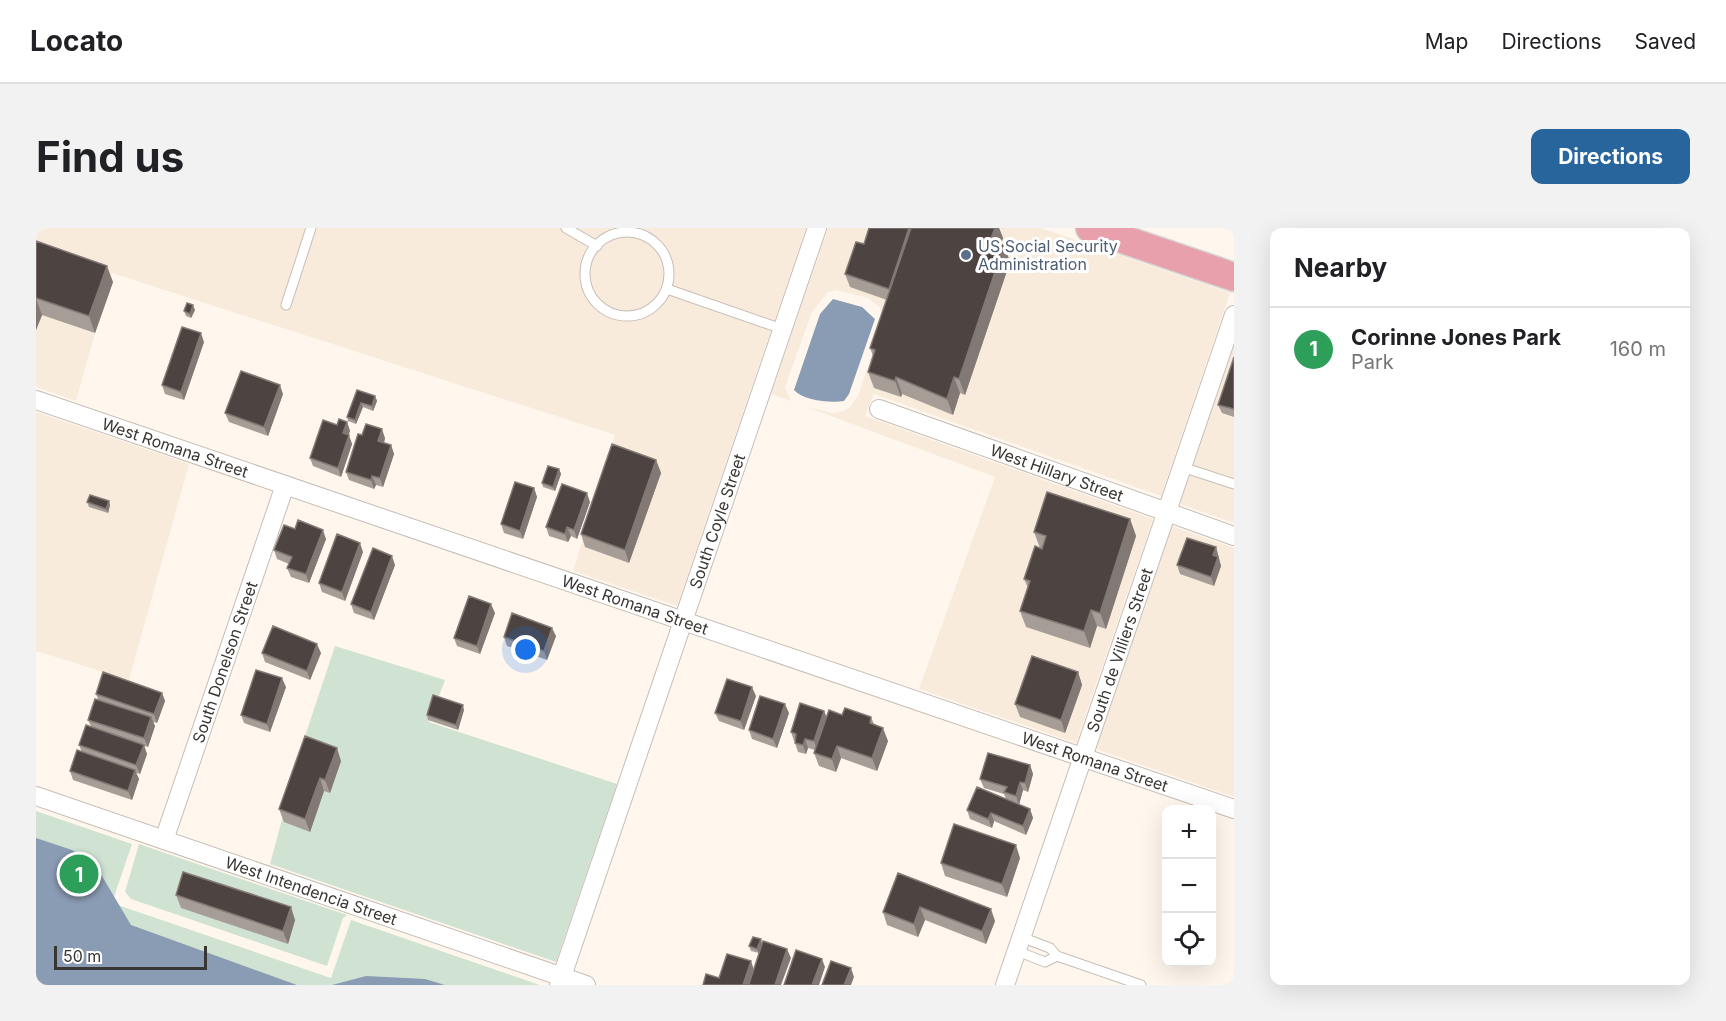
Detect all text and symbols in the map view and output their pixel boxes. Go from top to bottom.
text: Locato [30,24,123,58]
text: Map [1425,29,1468,54]
text: Directions [1501,29,1602,54]
text: Saved [1635,29,1696,54]
button: Directions [1531,129,1690,184]
text: Find us [36,131,184,182]
place label: US Social Security Administration [978,236,1118,274]
marker: US Social Security Administration [959,248,973,262]
text: Nearby [1294,252,1387,283]
text: Corinne Jones Park [1351,324,1561,350]
text: 1 [1309,337,1318,361]
text: 160 m [1610,337,1666,361]
text: Park [1351,350,1394,374]
street label: West Romana Street [99,413,251,482]
street label: West Hillary Street [988,440,1126,506]
street label: South Coyle Street [685,451,749,591]
street label: South de Villiers Street [1082,565,1157,735]
street label: West Romana Street [559,570,711,639]
street label: South Donelson Street [188,579,261,745]
your location [511,635,540,664]
street label: West Romana Street [1019,727,1171,796]
map controls [1162,805,1216,967]
button: + [1162,805,1216,859]
pin: 1 [60,852,99,896]
street label: West Intendencia Street [223,852,400,929]
button: − [1162,859,1216,913]
button: locate [1162,913,1216,967]
scale bar [54,943,207,970]
text: 50 m [63,946,101,966]

